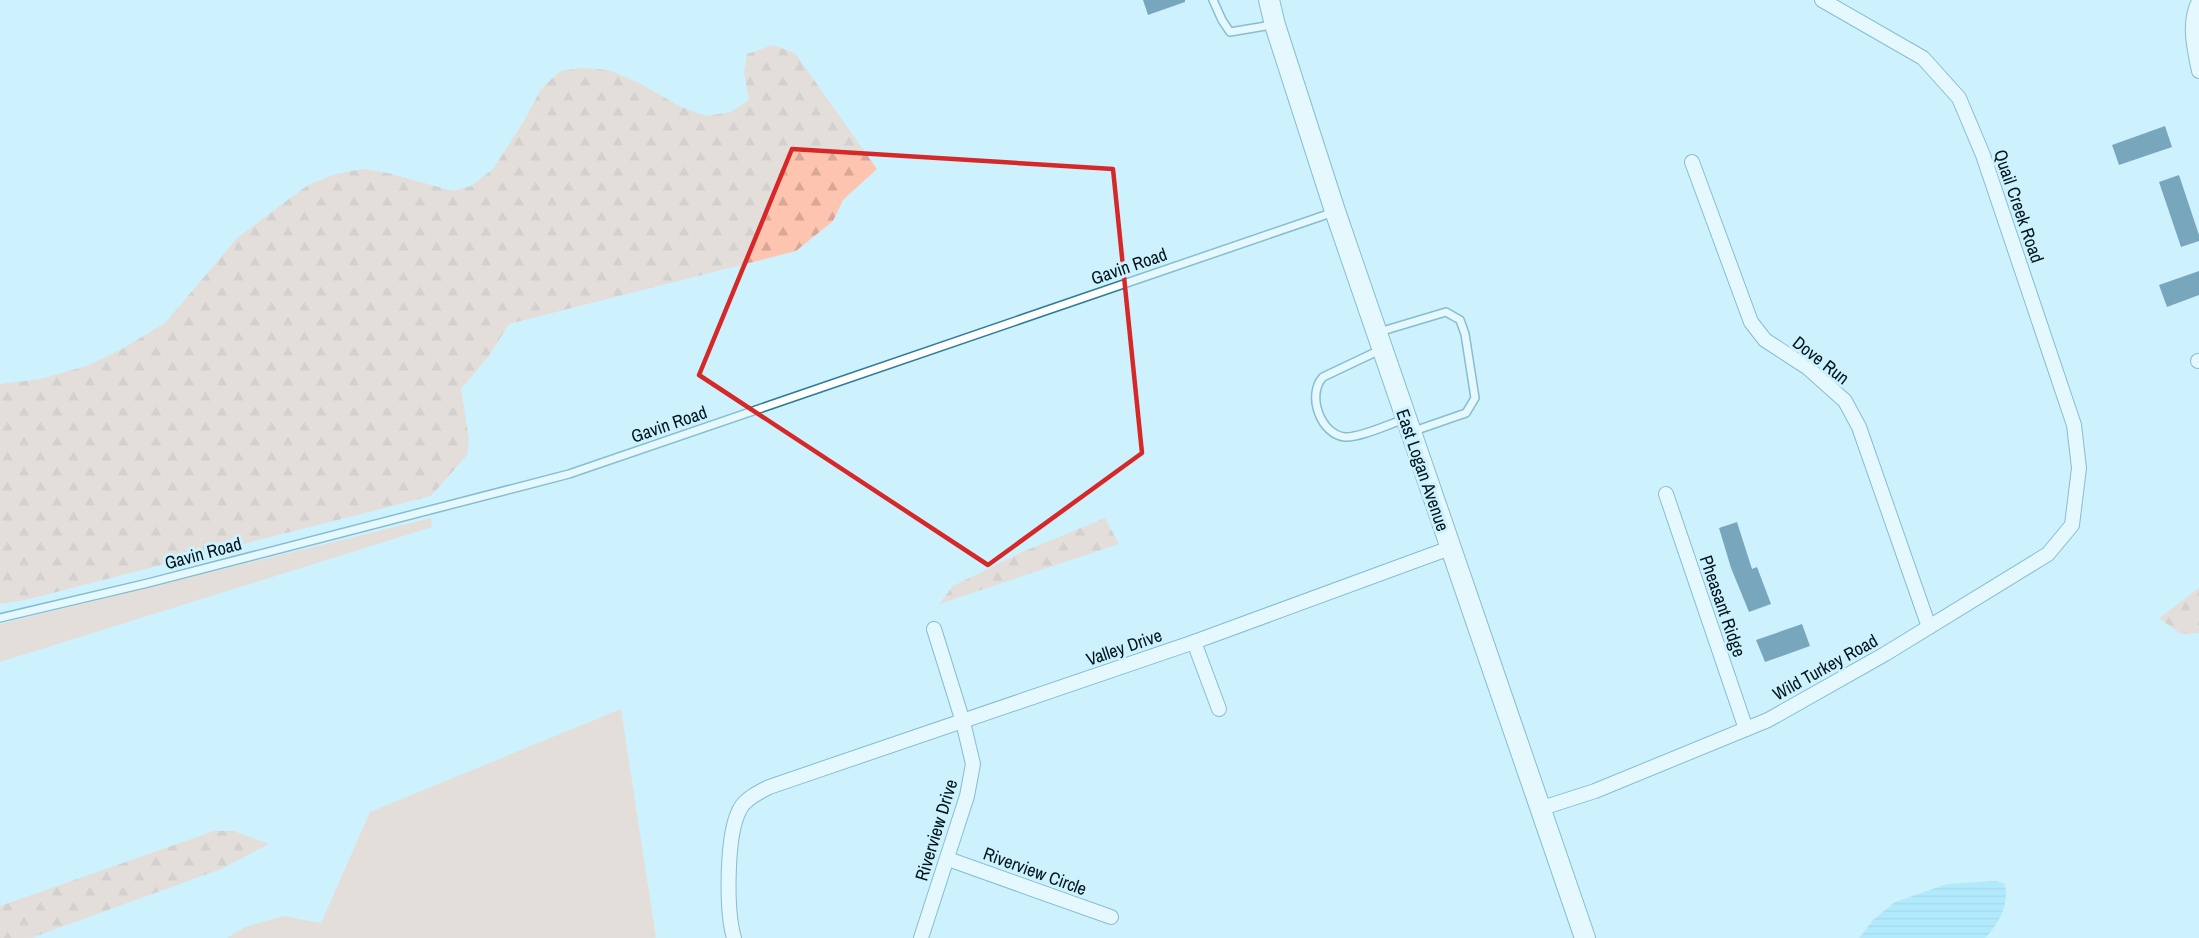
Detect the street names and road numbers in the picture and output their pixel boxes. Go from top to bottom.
street label: Quail Creek Road [1988,146,2050,266]
street label: Gavin Road [1088,241,1170,291]
street label: Dove Run [1787,330,1855,390]
street label: Gavin Road [628,399,710,449]
street label: East Logan Avenue [1390,406,1456,534]
street label: Gavin Road [162,531,244,575]
street label: Pheasant Ridge [1694,552,1752,660]
street label: Valley Drive [1083,622,1165,672]
street label: Wild Turkey Road [1768,628,1882,706]
street label: Riverview Drive [909,776,963,884]
street label: Riverview Circle [980,841,1090,901]

